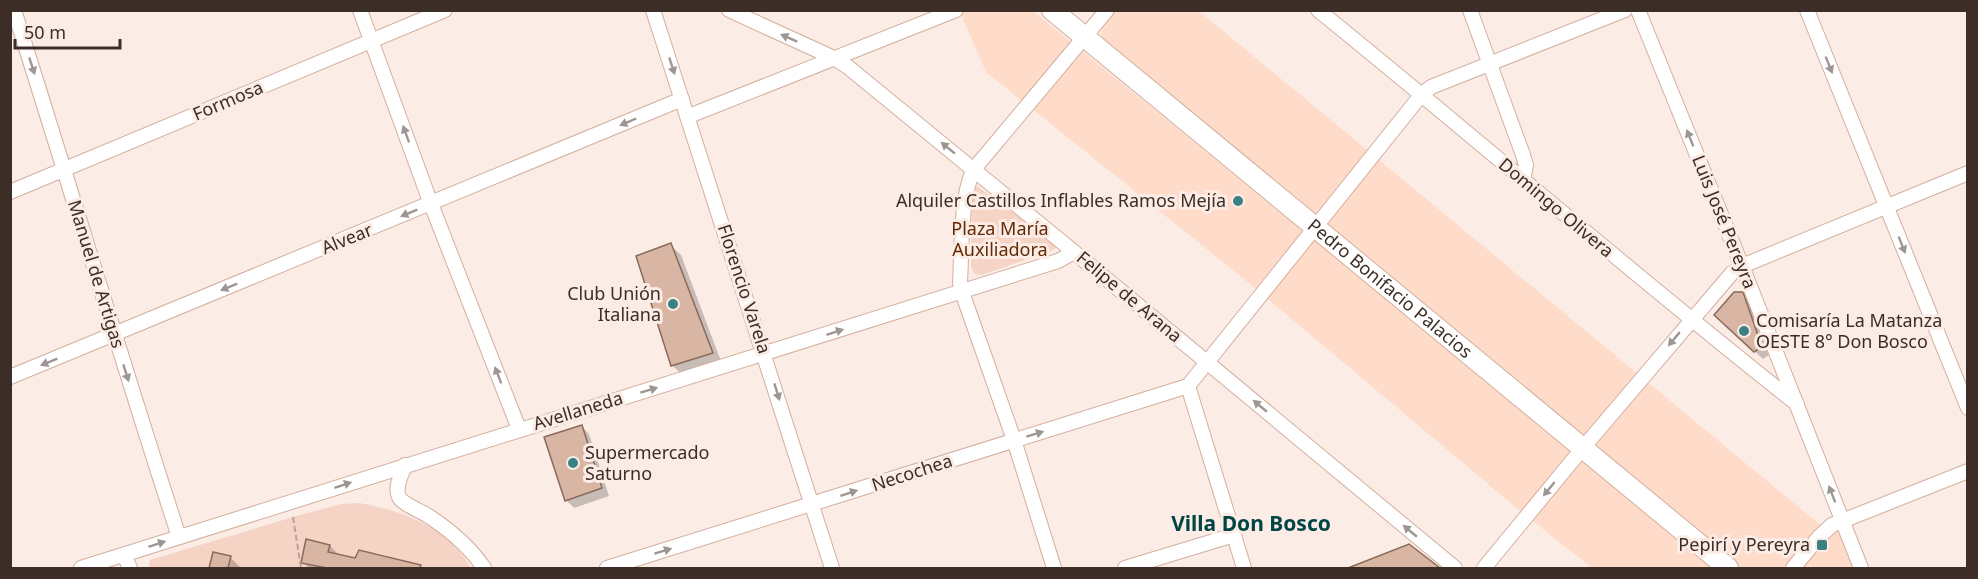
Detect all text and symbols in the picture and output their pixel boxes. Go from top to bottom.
scale bar [15,12,120,50]
text: 50 m [24,20,66,44]
one-way arrow [781,33,798,42]
one-way arrow [1824,56,1834,74]
one-way arrow [27,57,37,75]
one-way arrow [667,57,677,75]
street label: Formosa [189,75,266,126]
one-way arrow [619,117,637,127]
one-way arrow [401,125,410,143]
one-way arrow [1685,128,1695,146]
one-way arrow [940,142,956,155]
street label: Luis José Pereyra [1687,151,1763,292]
street label: Domingo Olivera [1494,152,1619,262]
place label: Alquiler Castillos Inflables Ramos Mejía [896,188,1226,212]
marker: Alquiler Castillos Inflables Ramos Mejía [1231,194,1245,208]
street label: Manuel de Artigas [63,197,131,351]
one-way arrow [400,208,418,218]
street label: Pedro Bonifacio Palacios [1303,213,1478,363]
park label: Plaza María Auxiliadora [951,216,1049,261]
street label: Alvear [318,217,376,259]
street label: Florencio Varela [713,221,777,356]
one-way arrow [1897,237,1907,255]
street label: Felipe de Arana [1072,245,1187,347]
place label: Club Unión Italiana [567,281,661,326]
one-way arrow [220,282,238,292]
marker: Club Unión Italiana [666,297,680,311]
place label: Comisaría La Matanza OESTE 8° Don Bosco [1756,308,1942,353]
marker: Comisaría La Matanza OESTE 8° Don Bosco [1737,324,1751,338]
one-way arrow [826,327,844,336]
one-way arrow [1668,331,1681,346]
one-way arrow [40,358,58,367]
one-way arrow [121,364,131,382]
one-way arrow [493,366,502,384]
one-way arrow [772,383,782,401]
street label: Avellaneda [530,385,626,435]
one-way arrow [640,385,658,394]
one-way arrow [1252,400,1268,413]
one-way arrow [1026,429,1044,438]
place label: Supermercado Saturno [585,440,709,485]
street label: Necochea [868,448,955,496]
marker: Supermercado Saturno [566,456,580,470]
one-way arrow [334,480,352,490]
one-way arrow [1543,481,1556,496]
one-way arrow [1827,485,1837,503]
one-way arrow [840,488,858,497]
district label: Villa Don Bosco [1171,509,1331,537]
one-way arrow [1403,525,1418,538]
place label: Pepirí y Pereyra [1678,532,1810,556]
marker: Pepirí y Pereyra [1815,538,1829,552]
one-way arrow [148,539,166,548]
one-way arrow [654,546,672,555]

